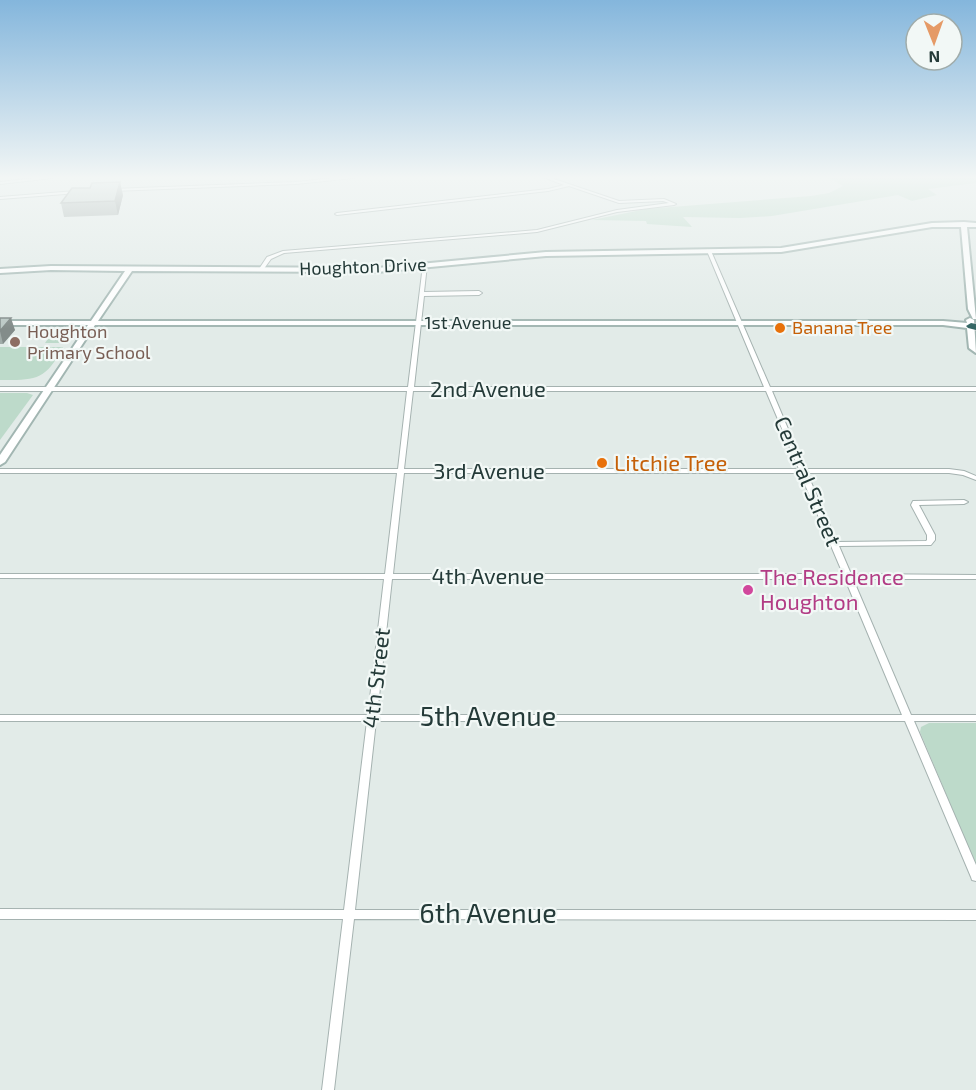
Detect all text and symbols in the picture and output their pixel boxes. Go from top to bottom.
north arrow [904,12,964,72]
text: N [928,48,940,67]
street label: Houghton Drive [299,253,427,279]
street label: 1st Avenue [424,311,512,333]
place label: Banana Tree [792,316,892,338]
place label: Houghton Primary School [27,320,151,363]
marker: Banana Tree [773,321,787,335]
marker: Houghton Primary School [8,335,22,349]
street label: 2nd Avenue [430,375,546,401]
street label: Central Street [770,412,848,549]
place label: Litchie Tree [614,449,727,475]
marker: Litchie Tree [595,456,609,470]
street label: 3rd Avenue [433,457,545,483]
street label: 4th Avenue [432,562,544,588]
place label: The Residence Houghton [760,563,904,614]
marker: The Residence Houghton [741,583,755,597]
street label: 4th Street [356,626,394,729]
street label: 5th Avenue [420,699,556,731]
street label: 6th Avenue [419,896,557,928]

